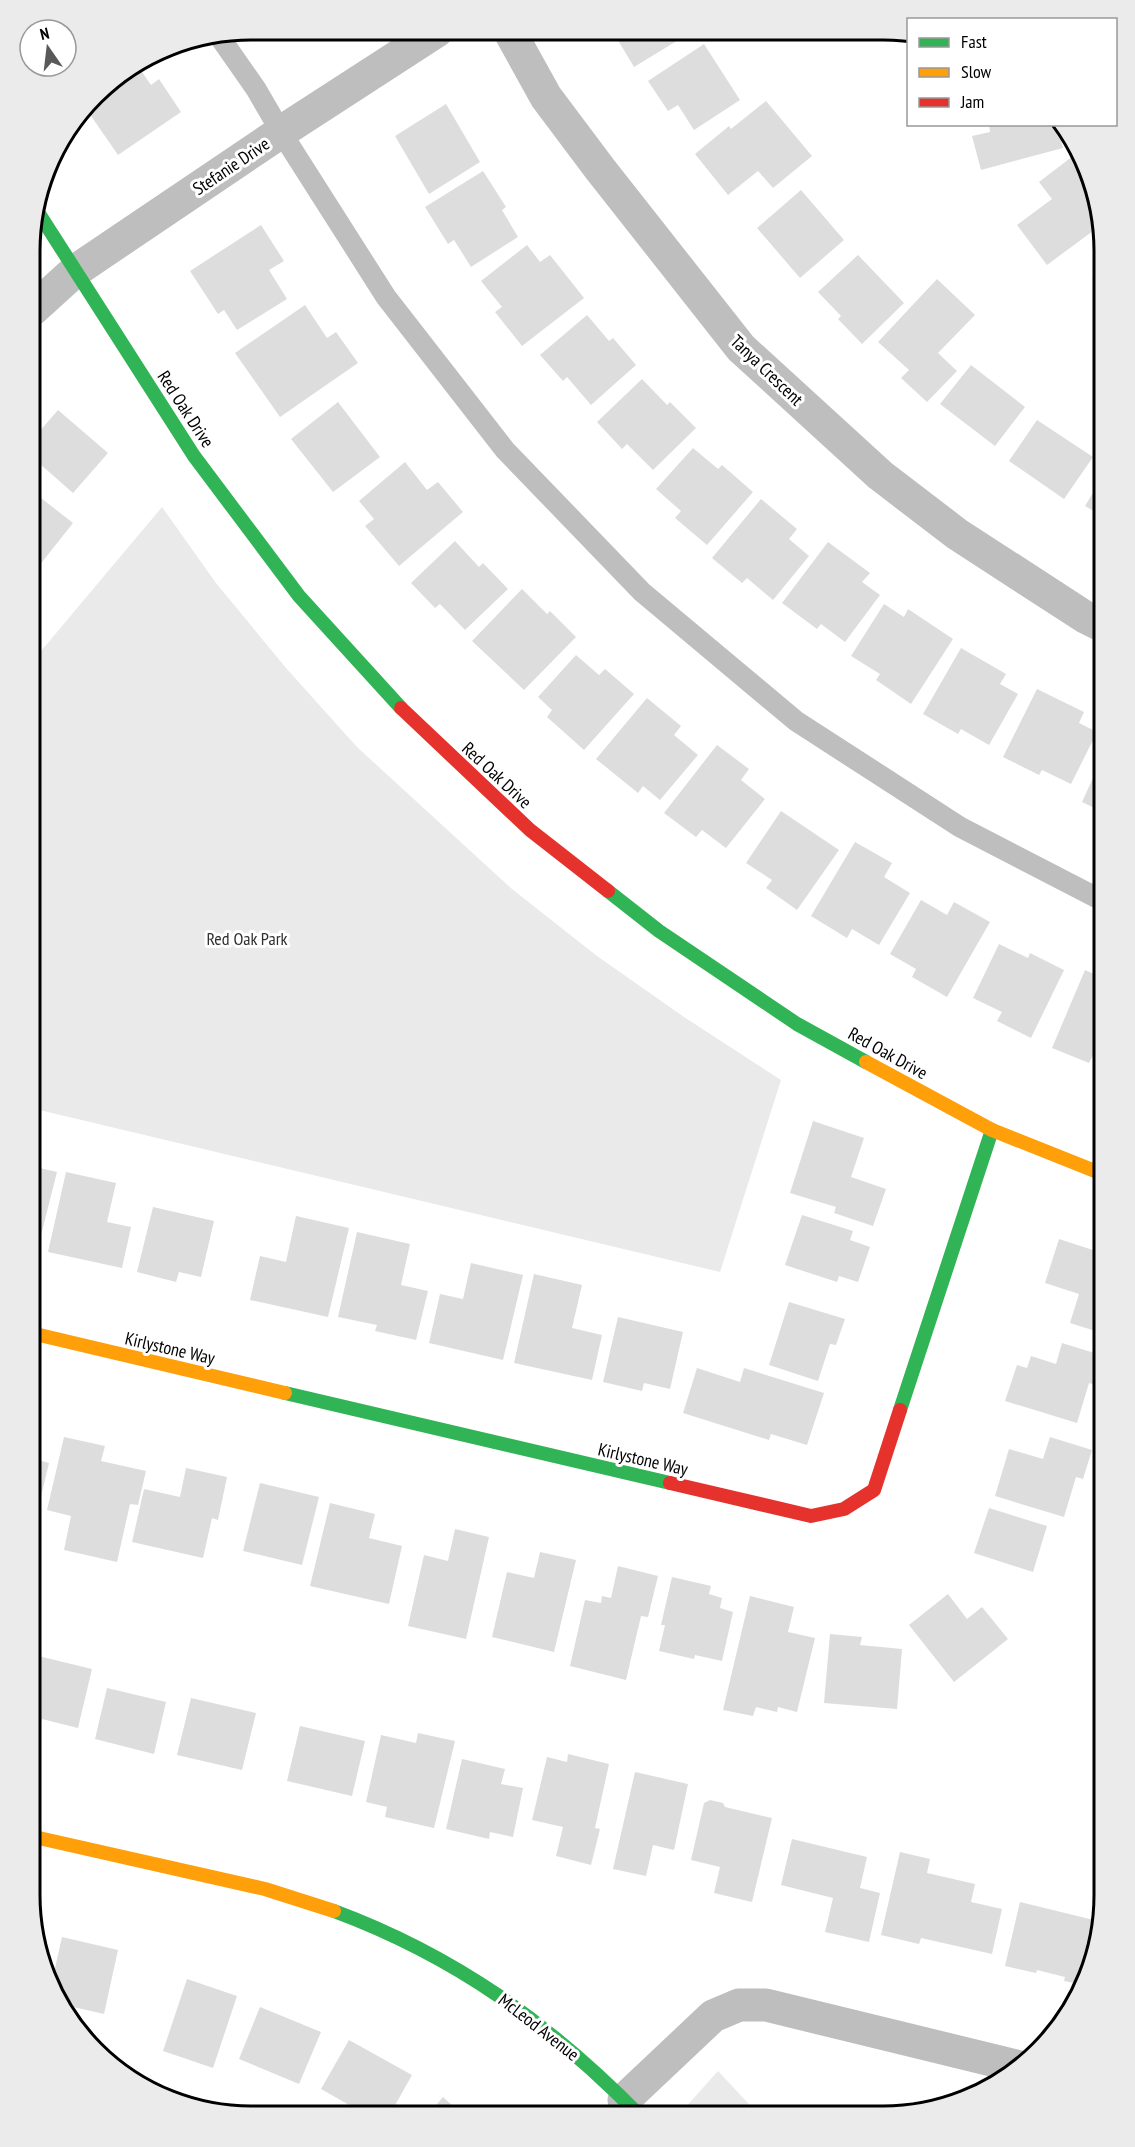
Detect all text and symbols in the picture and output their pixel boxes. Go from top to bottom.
north arrow [18,18,78,78]
legend [907,18,1117,126]
text: N [38,23,51,44]
text: Fast [961,30,987,53]
text: Slow [961,60,992,83]
text: Jam [960,90,984,113]
street label: Stefanie Drive [188,132,274,200]
street label: Tanya Crescent [726,330,808,410]
street label: Red Oak Drive [153,366,219,452]
street label: Red Oak Drive [457,737,537,813]
park label: Red Oak Park [206,927,288,950]
street label: Red Oak Drive [844,1022,932,1084]
street label: Kirlystone Way [123,1326,217,1370]
street label: Kirlystone Way [596,1437,690,1481]
street label: McLeod Avenue [494,1988,584,2066]

